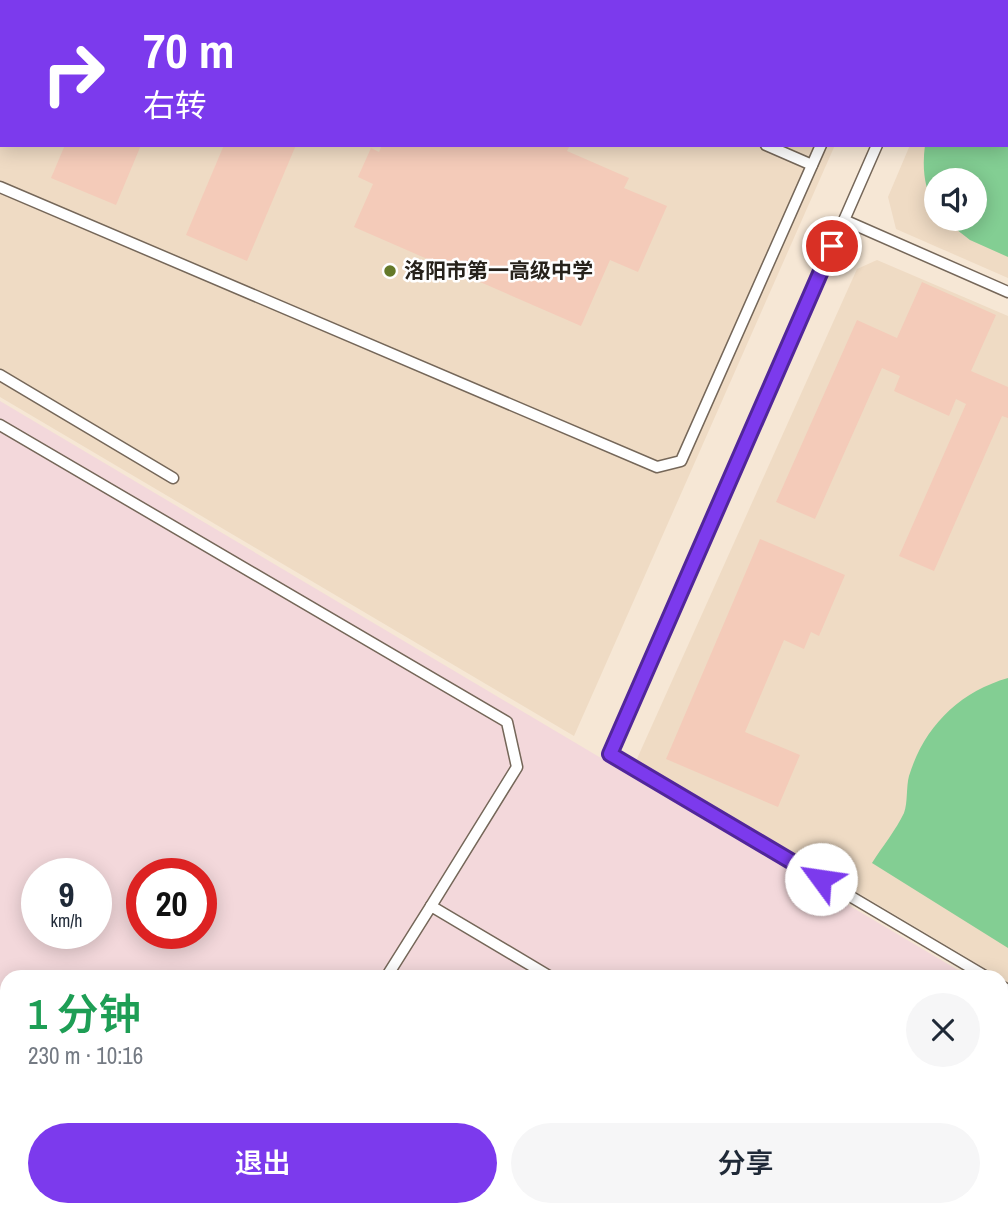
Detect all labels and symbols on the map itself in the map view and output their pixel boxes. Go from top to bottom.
pin [802,216,862,276]
place label: 洛阳市第一高级中学 [404,256,593,285]
marker: 洛阳市第一高级中学 [382,263,398,279]
position arrow [784,842,858,916]
speed limit sign: 20 [126,858,217,949]

